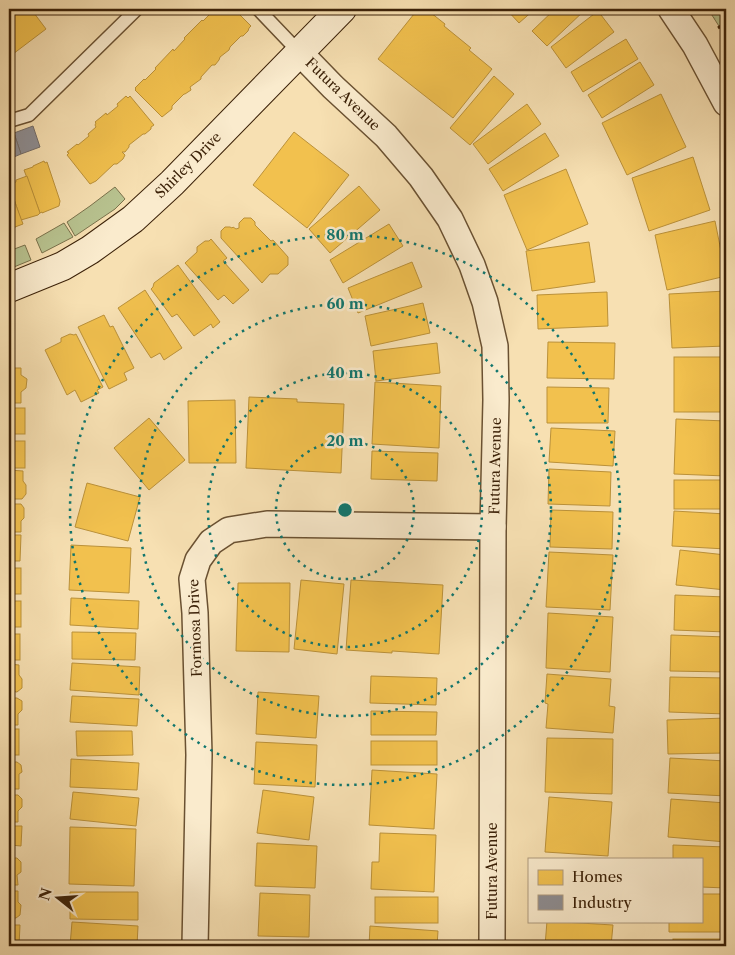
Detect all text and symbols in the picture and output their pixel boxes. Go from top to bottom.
street label: Futura Avenue [302,54,384,134]
street label: Shirley Drive [151,128,225,202]
text: 80 m [326,225,364,244]
text: 60 m [326,294,364,313]
text: 40 m [326,363,364,382]
street label: Futura Avenue [485,417,505,515]
text: 20 m [326,431,364,450]
centre of rings [336,501,354,519]
street label: Formosa Drive [184,579,206,677]
street label: Futura Avenue [483,822,501,920]
legend [528,858,702,922]
text: Homes [572,867,623,886]
north arrow [32,872,82,922]
text: N [35,886,56,903]
text: Industry [572,893,632,912]

